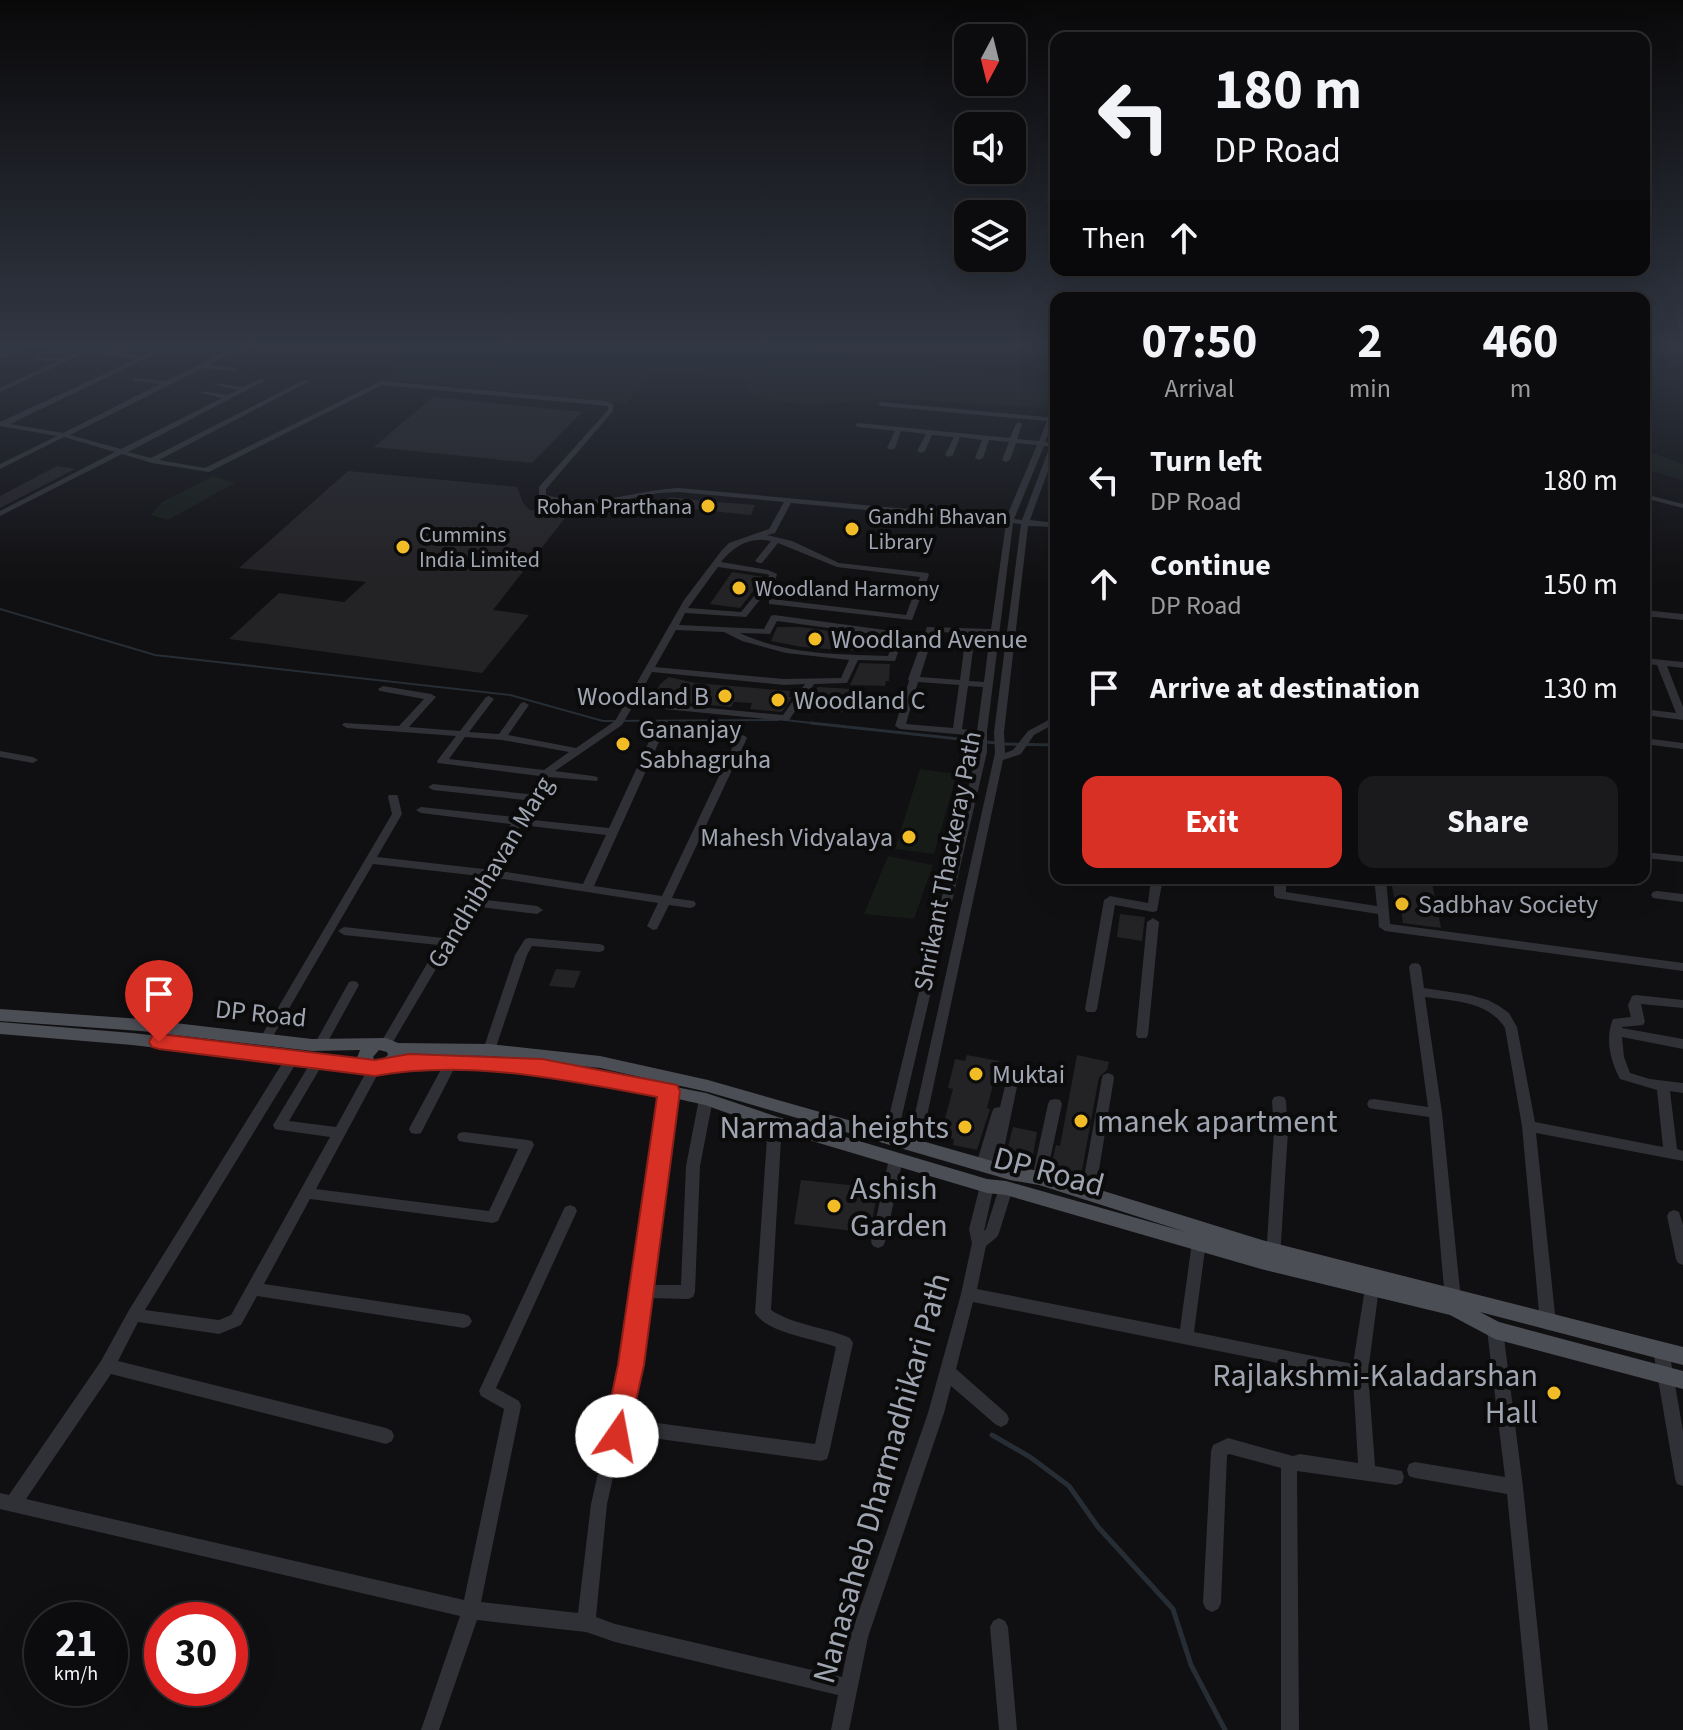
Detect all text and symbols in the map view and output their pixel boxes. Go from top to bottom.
north arrow [954,24,1026,96]
map controls [954,24,1026,272]
text: 180 m [1214,51,1362,130]
icon: left [1082,64,1186,168]
button: sound [954,112,1026,184]
text: DP Road [1214,125,1341,176]
button: layers [954,200,1026,272]
icon: ahead [1162,216,1206,260]
text: Then [1082,217,1146,260]
text: 07:50 [1141,308,1257,376]
text: 2 [1357,308,1383,376]
text: 460 [1482,308,1558,376]
text: Arrival [1164,370,1234,407]
text: min [1349,370,1391,407]
text: m [1510,370,1531,407]
text: Turn left [1150,440,1262,483]
icon: left [1082,458,1126,502]
text: 180 m [1542,459,1618,502]
text: DP Road [1150,483,1242,520]
place label: Rohan Prarthana [536,491,692,523]
marker: Rohan Prarthana [699,497,717,515]
place label: Gandhi Bhavan Library [868,501,1008,558]
place label: Cummins India Limited [419,519,540,576]
marker: Gandhi Bhavan Library [843,520,861,538]
marker: Cummins India Limited [394,538,412,556]
text: Continue [1150,544,1271,587]
icon: ahead [1082,562,1126,606]
text: 150 m [1542,563,1618,606]
place label: Woodland Harmony [755,573,940,605]
marker: Woodland Harmony [730,579,748,597]
text: DP Road [1150,587,1242,624]
place label: Woodland Avenue [831,621,1028,658]
marker: Woodland Avenue [806,630,824,648]
icon: arrive [1082,666,1126,710]
text: Arrive at destination [1150,667,1420,710]
text: 130 m [1542,667,1618,710]
place label: Woodland B [577,678,709,715]
place label: Woodland C [794,682,925,719]
marker: Woodland B [716,687,734,705]
marker: Woodland C [769,691,787,709]
place label: Gananjay Sabhagruha [639,711,771,778]
street label: Shrikant Thackeray Path [904,728,991,994]
marker: Gananjay Sabhagruha [614,735,632,753]
street label: Gandhibhavan Marg [418,769,562,975]
button: Exit [1082,776,1342,868]
button: Share [1358,776,1618,868]
place label: Mahesh Vidyalaya [700,819,893,856]
marker: Mahesh Vidyalaya [900,828,918,846]
place label: Sadbhav Society [1418,886,1598,923]
marker: Sadbhav Society [1393,895,1411,913]
pin [125,960,193,1042]
icon: arrive [137,972,181,1016]
street label: DP Road [213,990,308,1037]
place label: Muktai [992,1056,1065,1093]
marker: Muktai [967,1065,985,1083]
place label: manek apartment [1097,1099,1338,1145]
place label: Narmada heights [720,1105,949,1151]
marker: manek apartment [1072,1112,1090,1130]
marker: Narmada heights [956,1118,974,1136]
street label: DP Road [988,1135,1109,1209]
place label: Ashish Garden [850,1166,948,1249]
marker: Ashish Garden [825,1197,843,1215]
street label: Nanasaheb Dharmadhikari Path [801,1268,963,1689]
place label: Rajlakshmi-Kaladarshan Hall [1212,1353,1538,1436]
marker: Rajlakshmi-Kaladarshan Hall [1545,1384,1563,1402]
position arrow [575,1394,659,1478]
speed limit sign: 30 [144,1602,248,1706]
text: 21 [55,1615,97,1672]
text: km/h [54,1660,98,1688]

